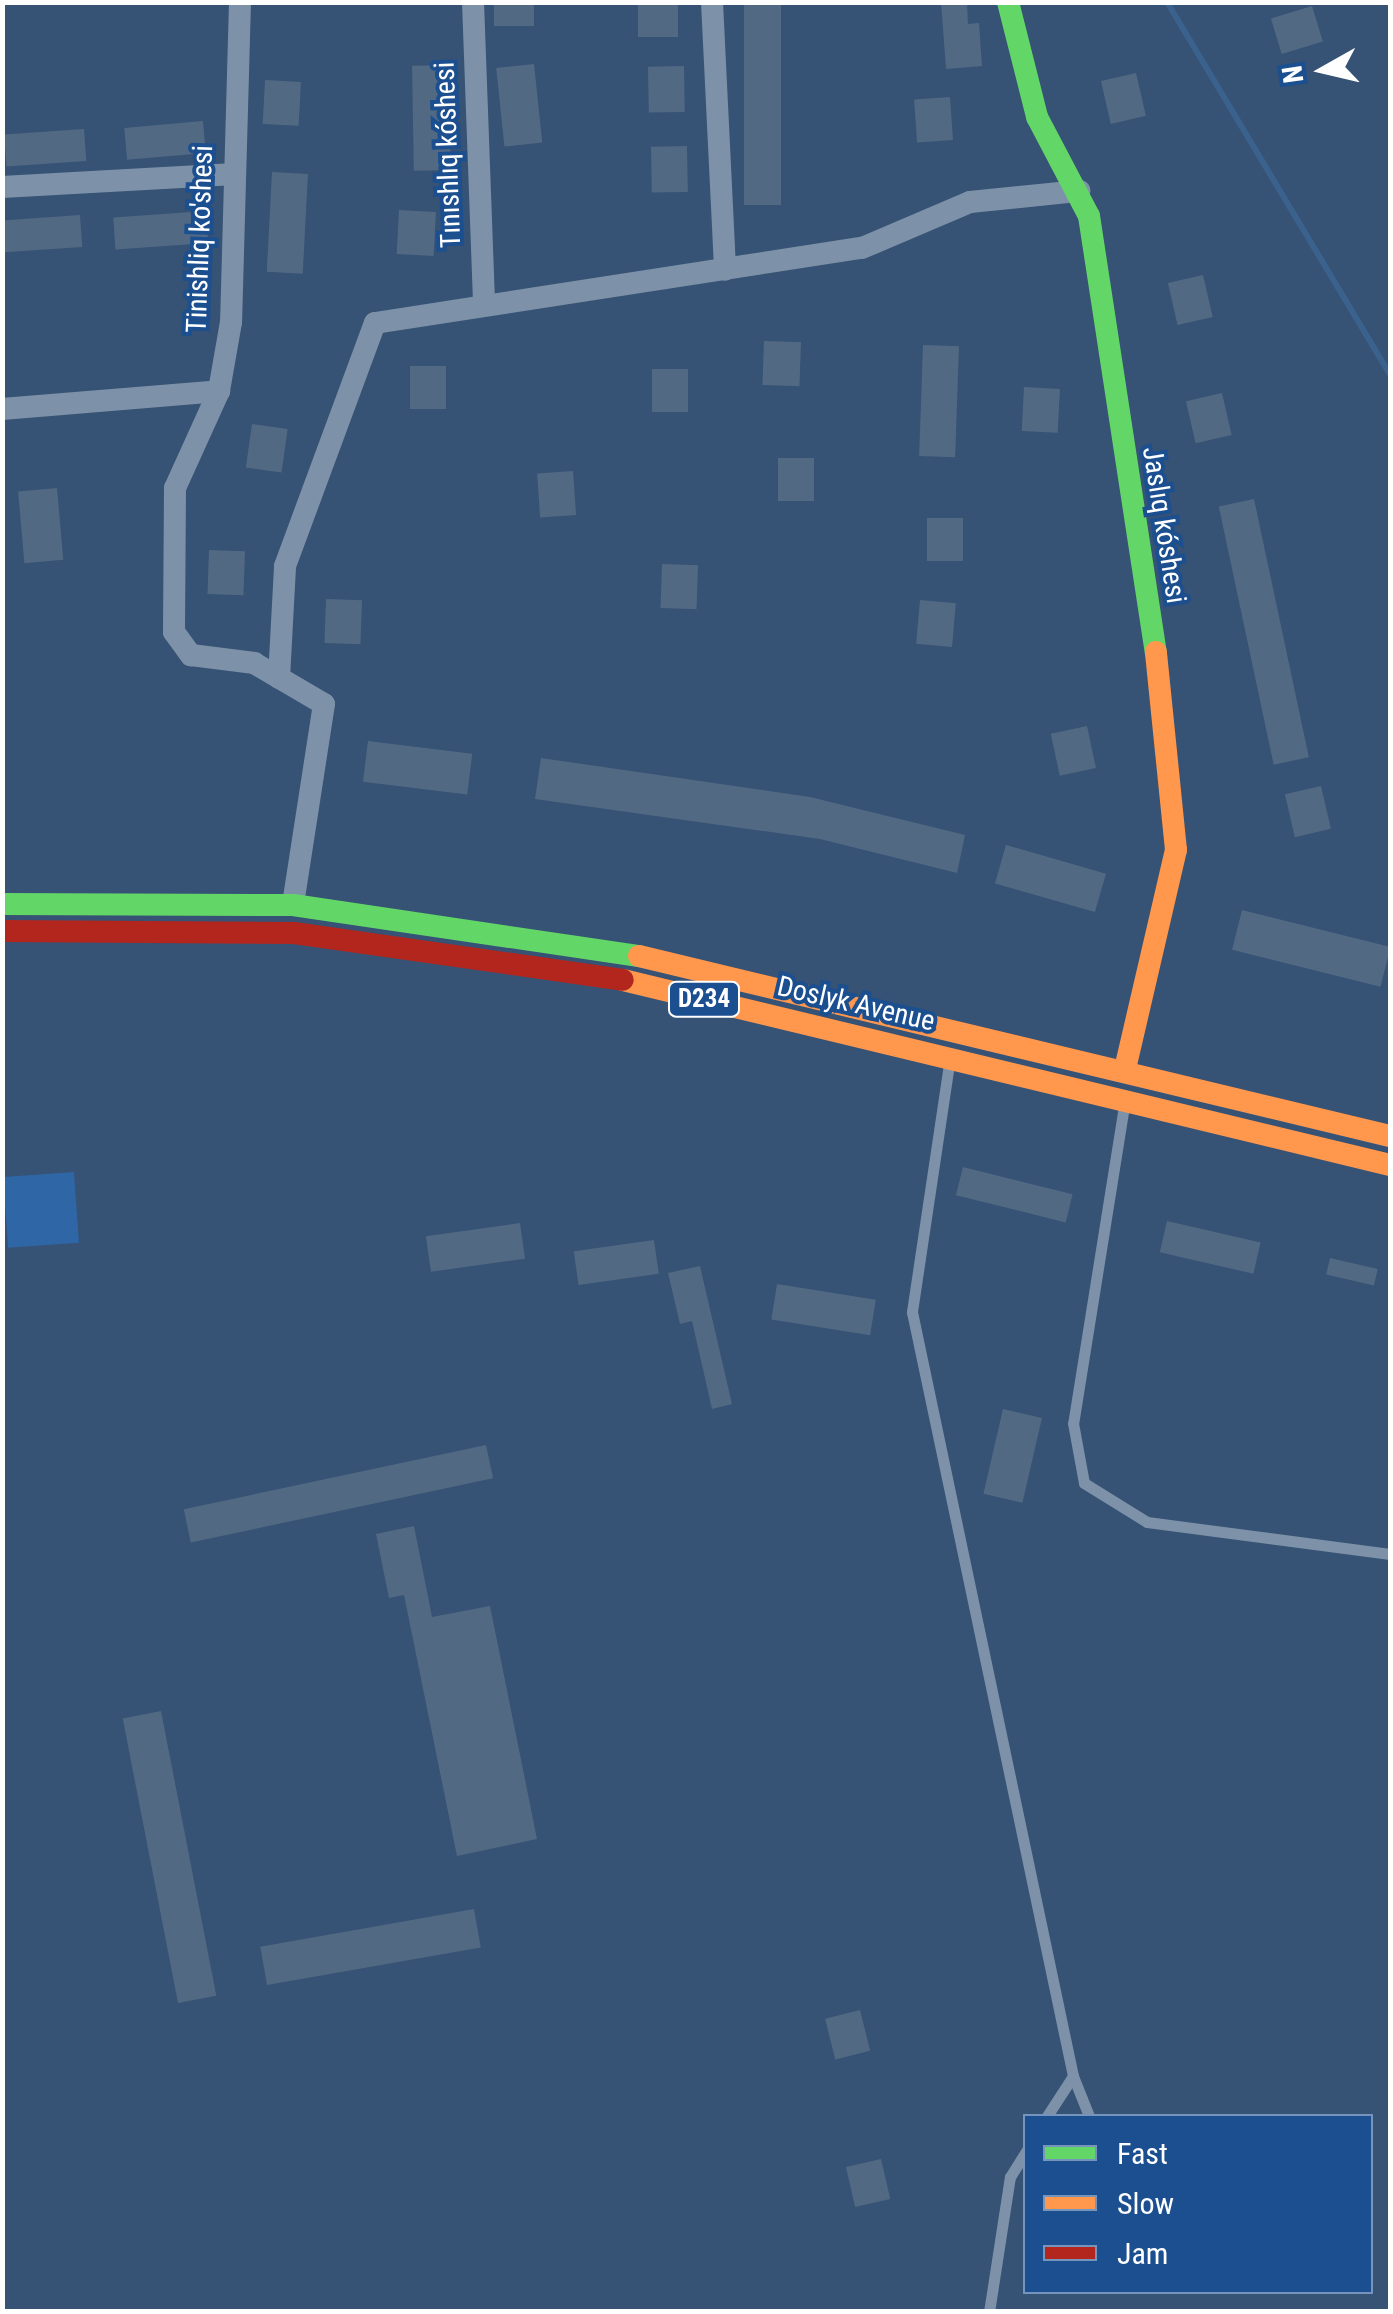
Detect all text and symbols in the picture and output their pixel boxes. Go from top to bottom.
north arrow [1273,20,1373,120]
street label: Tınıshlıq kóshesi [428,61,468,249]
text: N [1275,63,1310,85]
street label: Tinishliq ko'shesi [180,145,220,333]
street label: Jaslıq kóshesi [1135,444,1193,606]
street label: Doslyk Avenue [774,970,938,1038]
road number: D234 [666,979,742,1019]
legend [1023,2114,1373,2294]
text: Fast [1117,2136,1168,2171]
text: Slow [1117,2186,1174,2221]
text: Jam [1117,2236,1168,2271]

